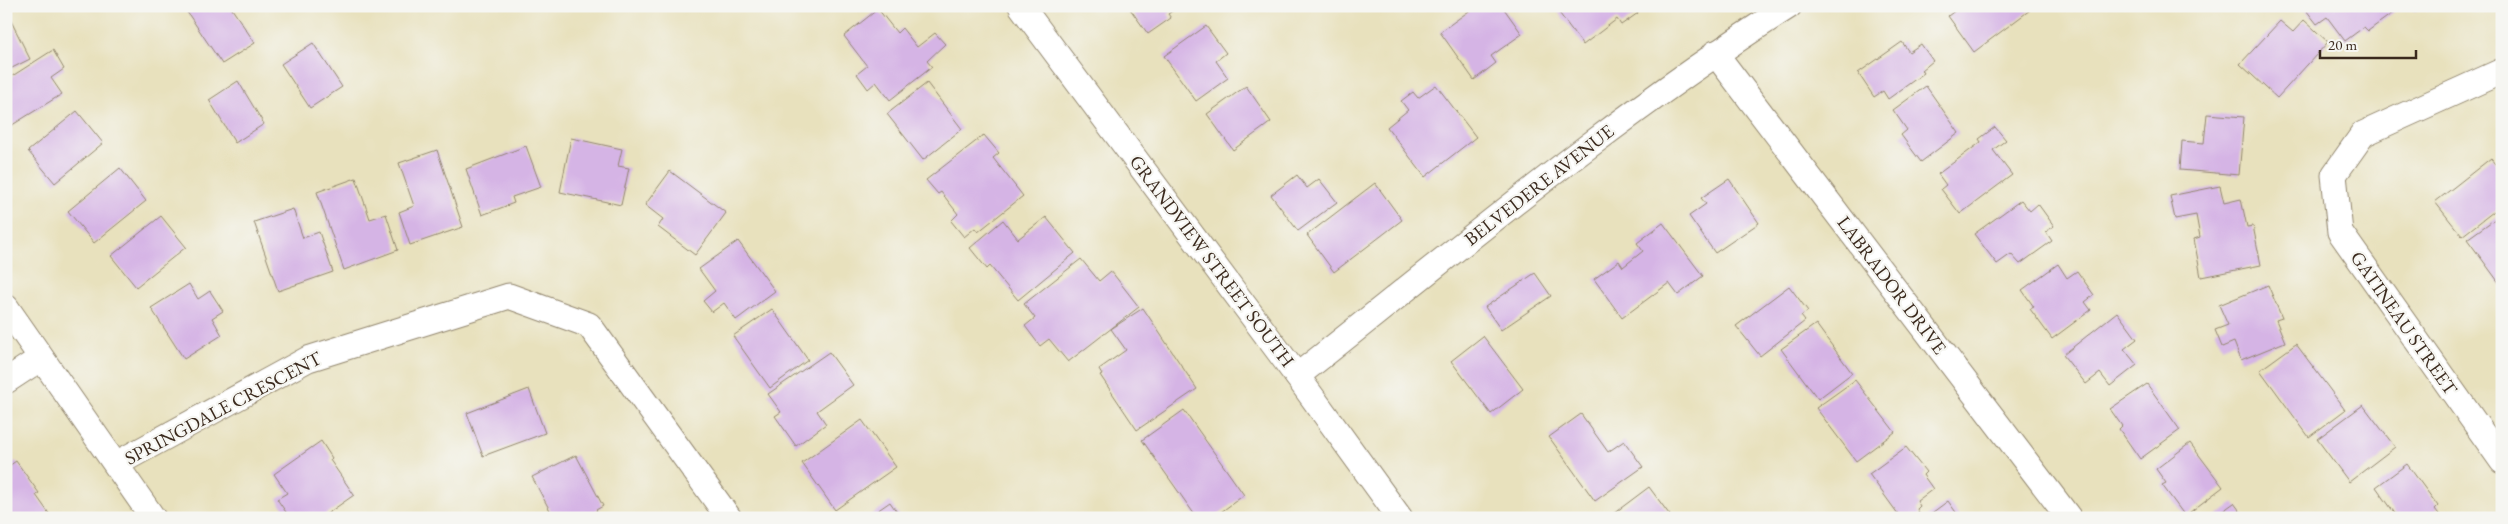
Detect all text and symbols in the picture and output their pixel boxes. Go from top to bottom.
scale bar [2320,28,2417,60]
text: 20 m [2328,35,2357,54]
street label: BELVEDERE AVENUE [1459,119,1619,251]
street label: GRANDVIEW STREET SOUTH [1124,150,1300,372]
street label: LABRADOR DRIVE [1832,211,1952,359]
street label: GATINEAU STREET [2345,246,2463,400]
street label: SPRINGDALE CRESCENT [120,345,326,471]

